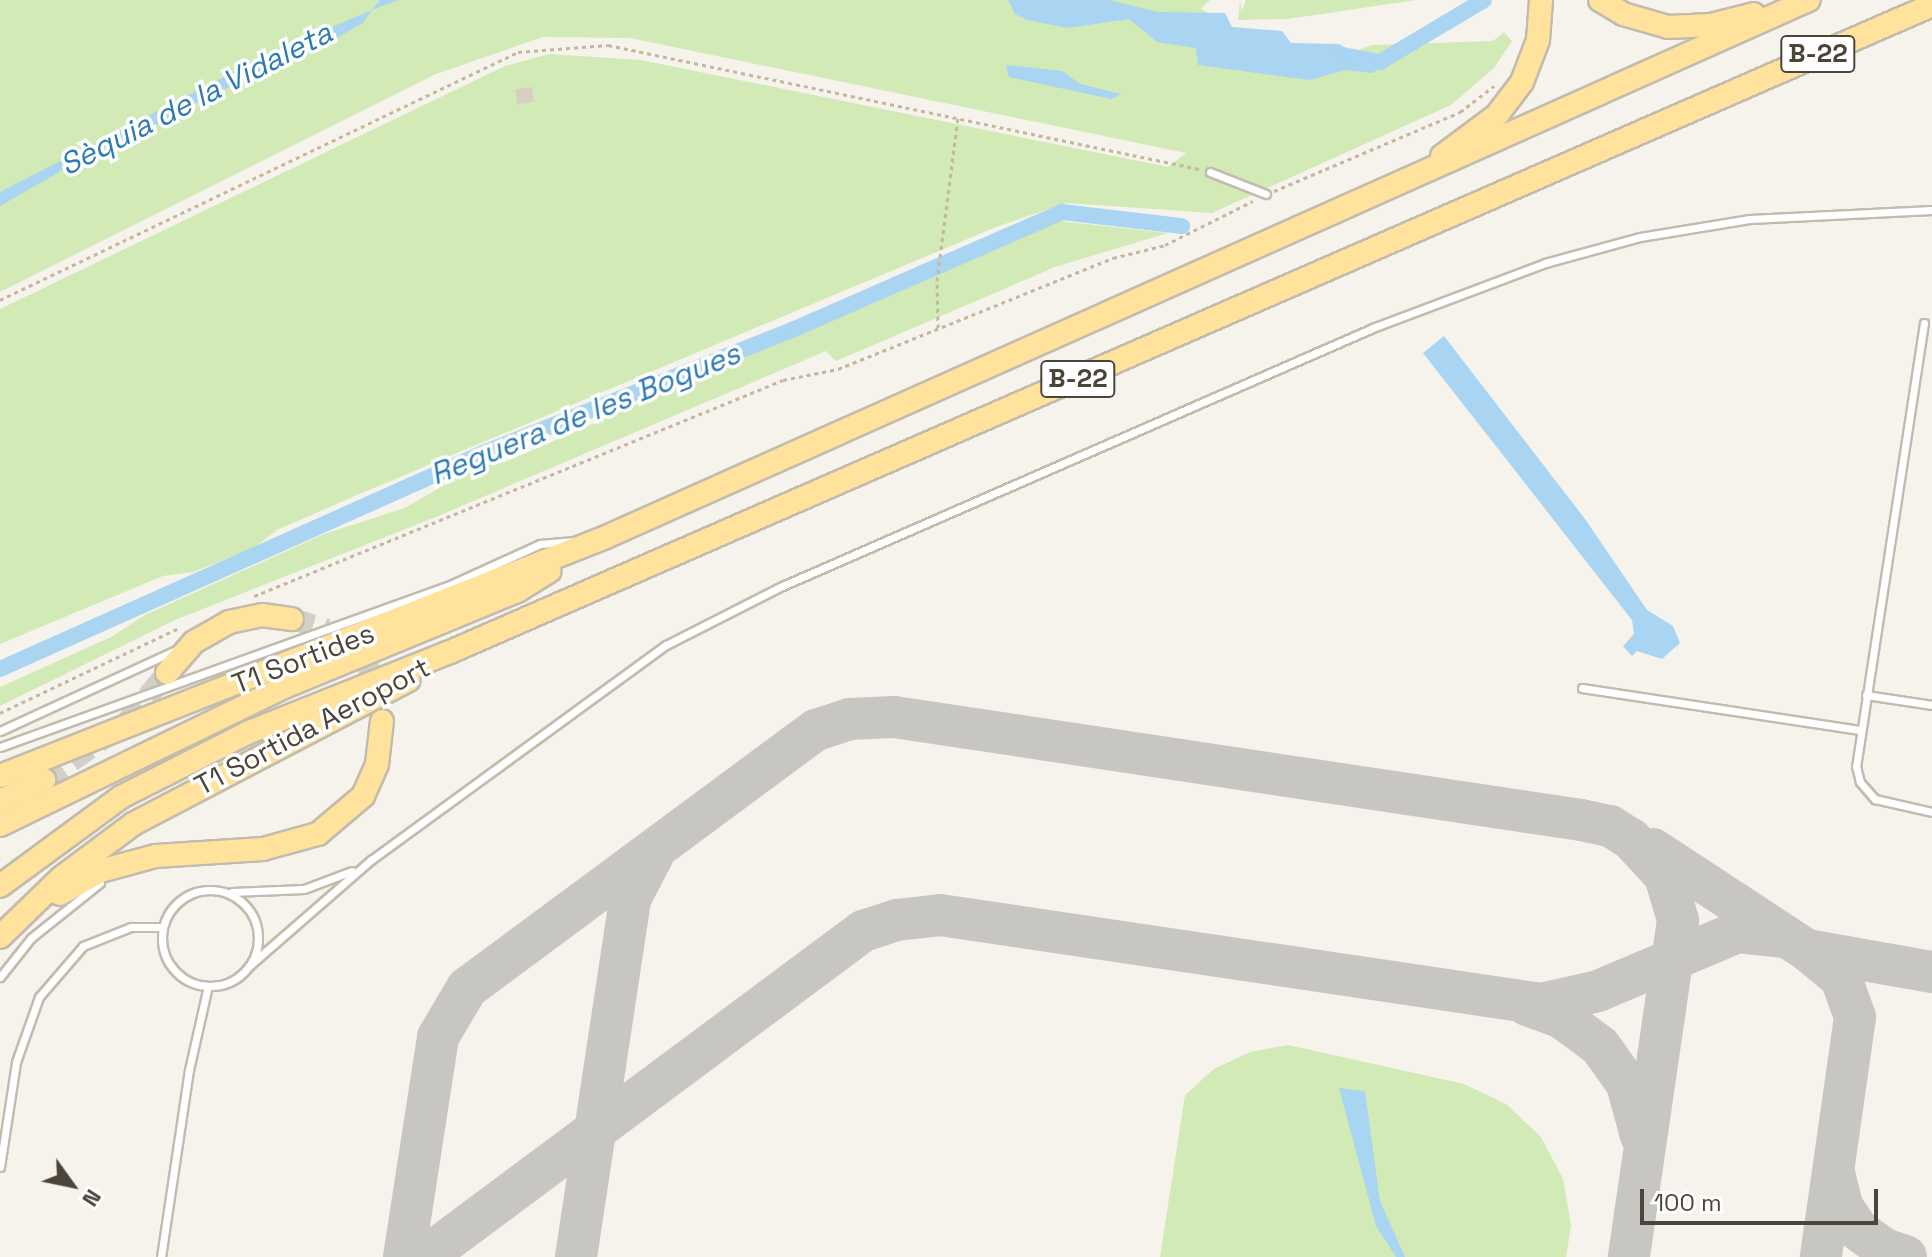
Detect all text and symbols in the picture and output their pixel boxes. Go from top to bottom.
water label: Sèquia de la Vidaleta [54,15,338,183]
road number: B-22 [1780,32,1856,76]
water label: Reguera de les Bogues [425,335,745,493]
road number: B-22 [1040,357,1116,401]
street label: T1 Sortides [227,616,379,700]
street label: T1 Sortida Aeroport [189,650,435,802]
north arrow [32,1145,112,1225]
scale bar [1644,1173,1882,1223]
text: N [76,1184,108,1212]
text: 100 m [1654,1187,1722,1218]

